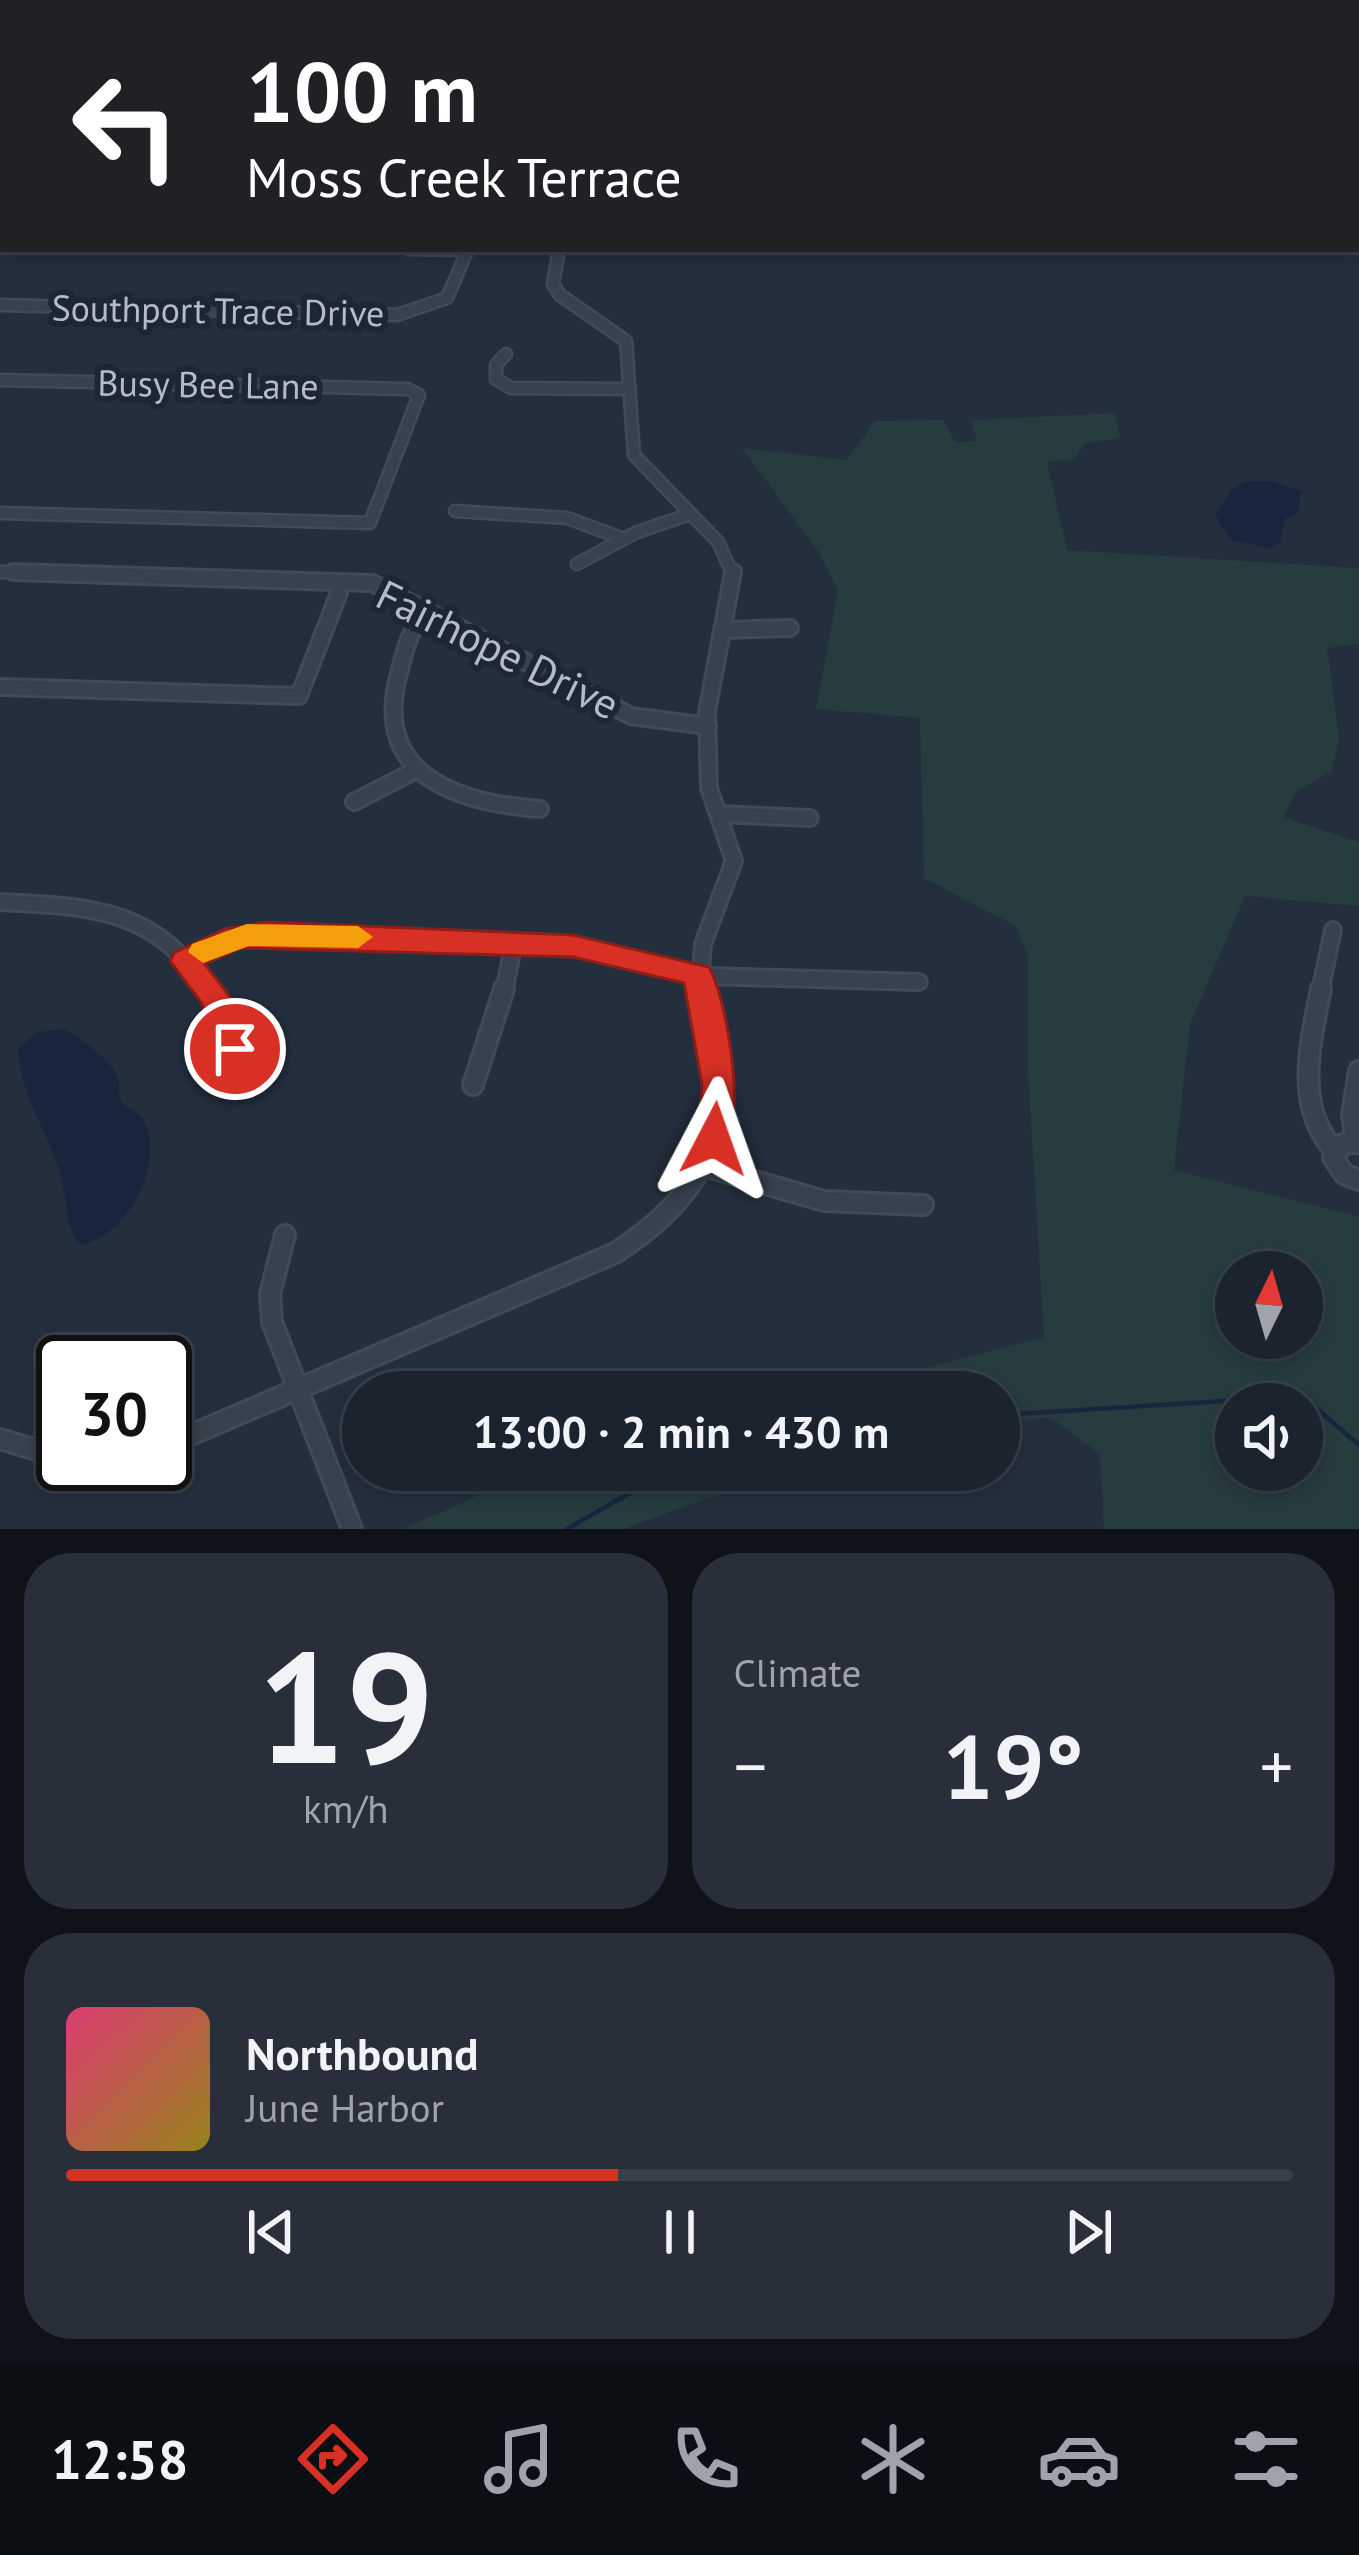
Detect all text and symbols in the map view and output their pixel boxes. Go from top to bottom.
text: 100 m [246,36,478,145]
icon: left [48,48,204,204]
text: Moss Creek Terrace [246,142,682,212]
street label: Southport Trace Drive [51,284,385,336]
street label: Busy Bee Lane [97,359,319,409]
street label: Fairhope Drive [368,567,628,731]
pin [184,998,286,1100]
icon: arrive [202,1016,268,1082]
position arrow [651,1076,777,1202]
north arrow [1215,1251,1323,1359]
map controls [1215,1251,1323,1491]
speed limit sign: 30 [36,1335,192,1491]
button: sound [1215,1383,1323,1491]
text: 13:00 · 2 min · 430 m [473,1402,889,1460]
text: 19 [257,1604,434,1806]
text: Climate [734,1647,861,1698]
text: 19° [943,1707,1084,1824]
text: − [734,1723,767,1808]
text: + [1260,1723,1293,1808]
text: km/h [303,1783,389,1834]
text: Northbound [246,2024,478,2082]
text: June Harbor [246,2082,444,2133]
icon: previous [238,2199,304,2265]
icon: pause [647,2199,713,2265]
icon: next [1056,2199,1122,2265]
icon: directions [291,2417,375,2501]
icon: music [477,2417,561,2501]
icon: phone [664,2417,748,2501]
icon: climate [851,2417,935,2501]
icon: car [1037,2417,1121,2501]
icon: filters [1224,2417,1308,2501]
text: 12:58 [51,2424,188,2494]

